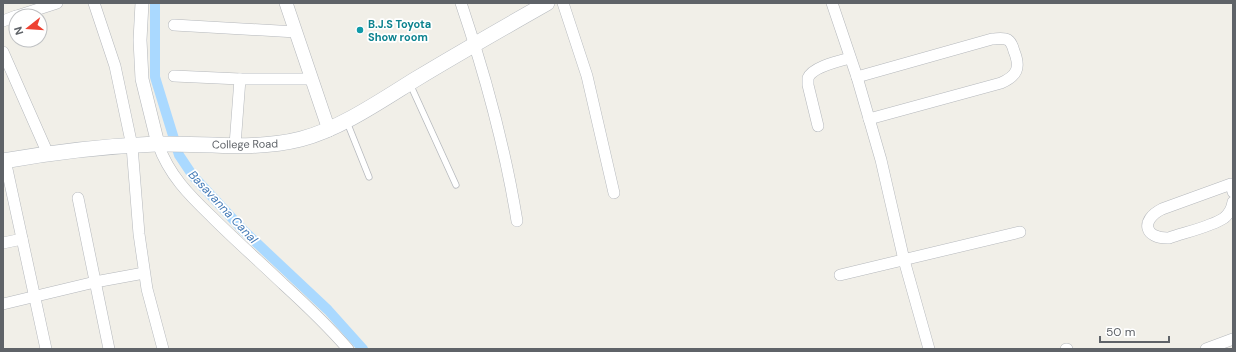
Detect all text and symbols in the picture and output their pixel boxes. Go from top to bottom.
north arrow [8,8,48,48]
place label: B.J.S Toyota Show room [368,17,431,44]
text: N [11,25,26,37]
marker: B.J.S Toyota Show room [355,25,365,35]
street label: College Road [212,136,278,152]
water label: Basavanna Canal [185,167,261,247]
scale bar [1100,318,1169,344]
text: 50 m [1106,324,1135,340]

